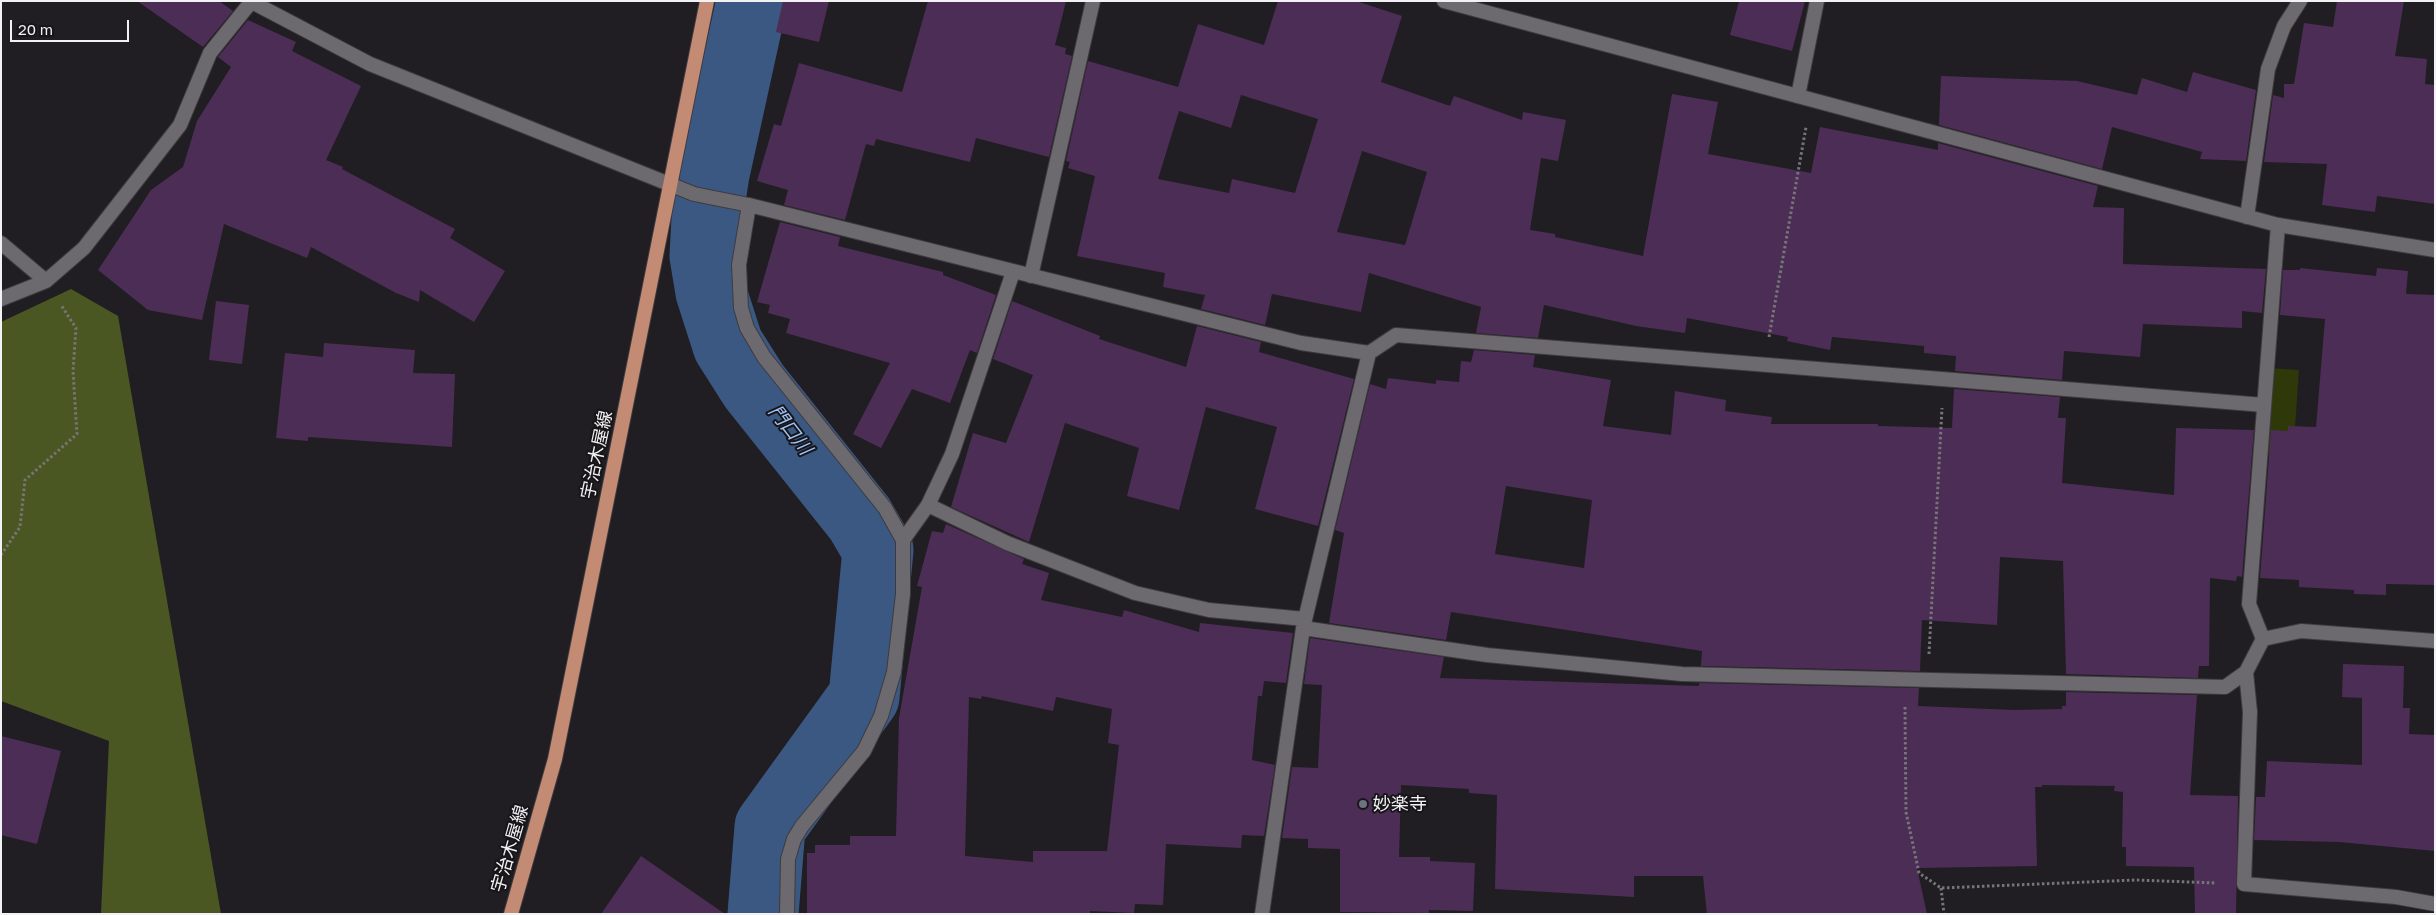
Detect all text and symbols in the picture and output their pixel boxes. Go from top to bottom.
scale bar [12,10,131,42]
text: 20 m [18,20,53,38]
water label: 門口川 [763,401,817,459]
street label: 宇治木屋線 [577,409,617,501]
place label: 妙楽寺 [1373,793,1427,815]
marker: 妙楽寺 [1357,798,1369,810]
street label: 宇治木屋線 [487,803,533,895]

